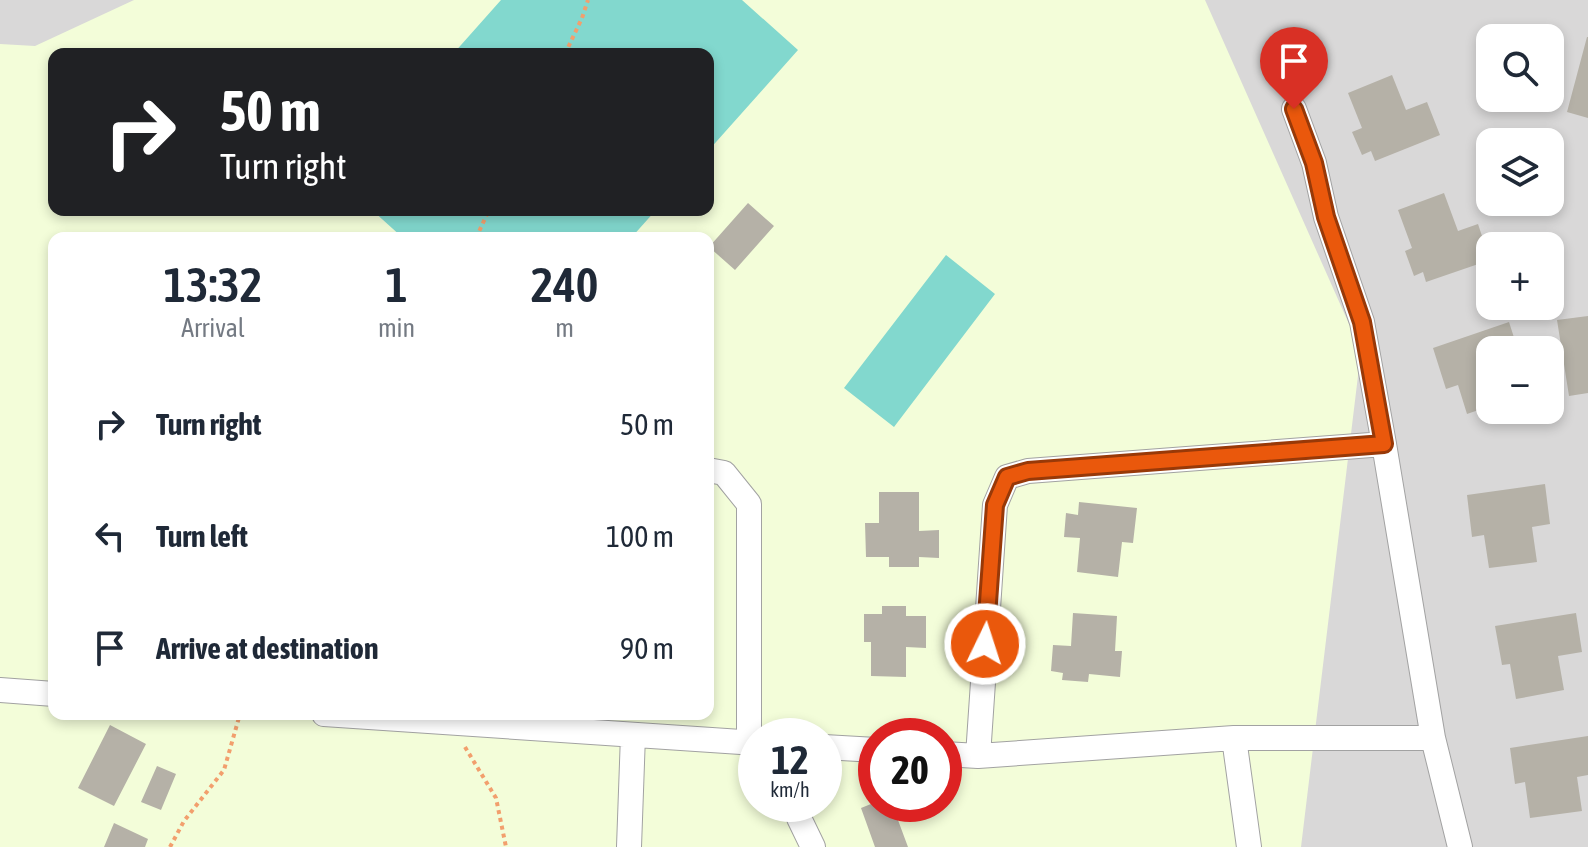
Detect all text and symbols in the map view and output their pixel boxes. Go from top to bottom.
map controls [1476,24,1564,424]
button: search [1476,24,1564,112]
pin [1260,27,1328,109]
icon: arrive [1272,39,1316,83]
text: 50 m [220,79,321,143]
icon: right [88,80,192,184]
button: layers [1476,128,1564,216]
text: Turn right [220,145,347,187]
button: + [1476,232,1564,320]
text: 13:32 [164,257,262,312]
text: 1 [385,257,408,312]
text: 240 [531,257,598,312]
text: Arrival [181,313,245,343]
text: min [378,313,415,343]
text: m [555,313,574,343]
button: − [1476,336,1564,424]
icon: right [88,402,132,446]
text: Turn right [156,407,262,441]
text: 50 m [620,407,674,441]
icon: left [88,514,132,558]
text: Turn left [156,519,248,553]
text: 100 m [606,519,674,553]
position arrow [943,602,1027,686]
icon: arrive [88,626,132,670]
text: Arrive at destination [156,631,378,665]
text: 90 m [620,631,674,665]
speed limit sign: 20 [858,718,962,822]
text: 12 [771,737,809,782]
text: km/h [770,778,810,801]

